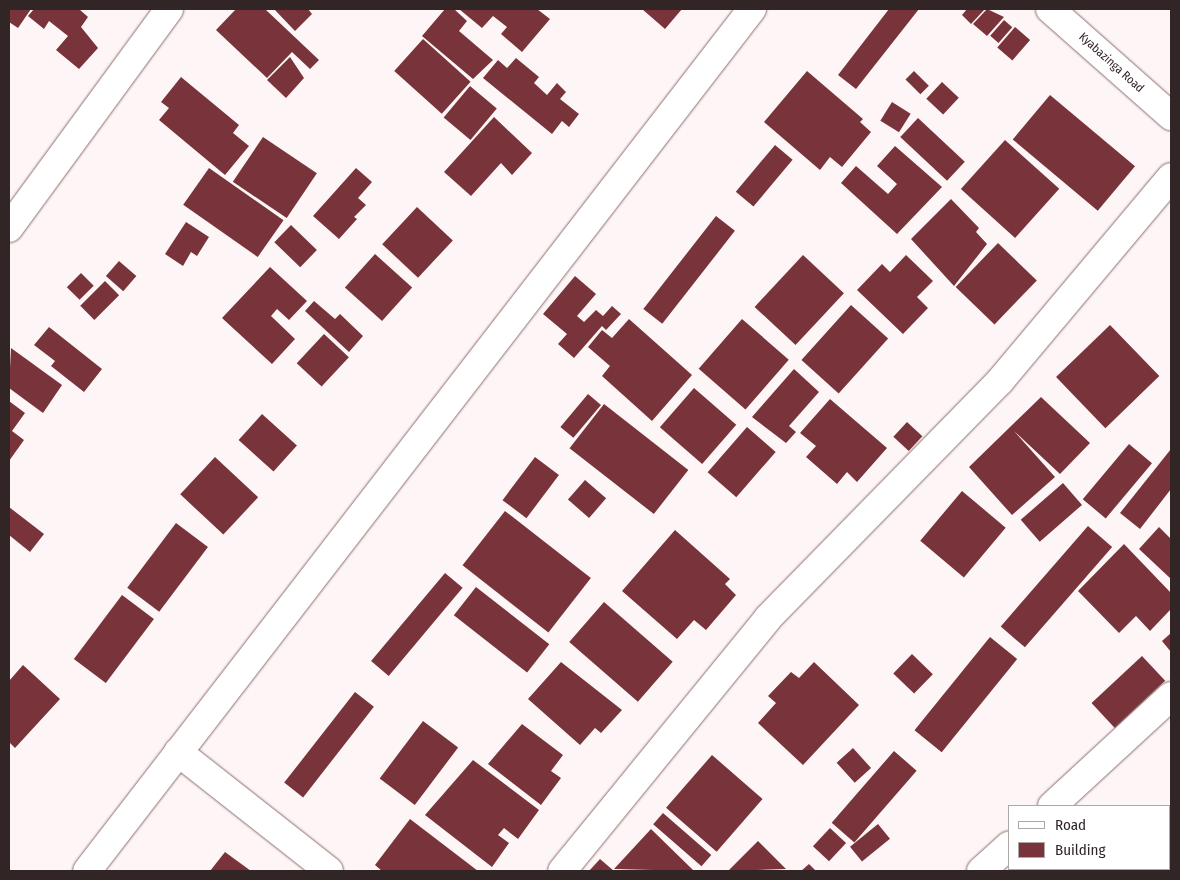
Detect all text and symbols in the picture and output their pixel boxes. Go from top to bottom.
street label: Kyabazinga Road [1076,30,1146,96]
legend [1008,805,1170,870]
text: Road [1055,816,1086,834]
text: Building [1055,841,1106,859]

